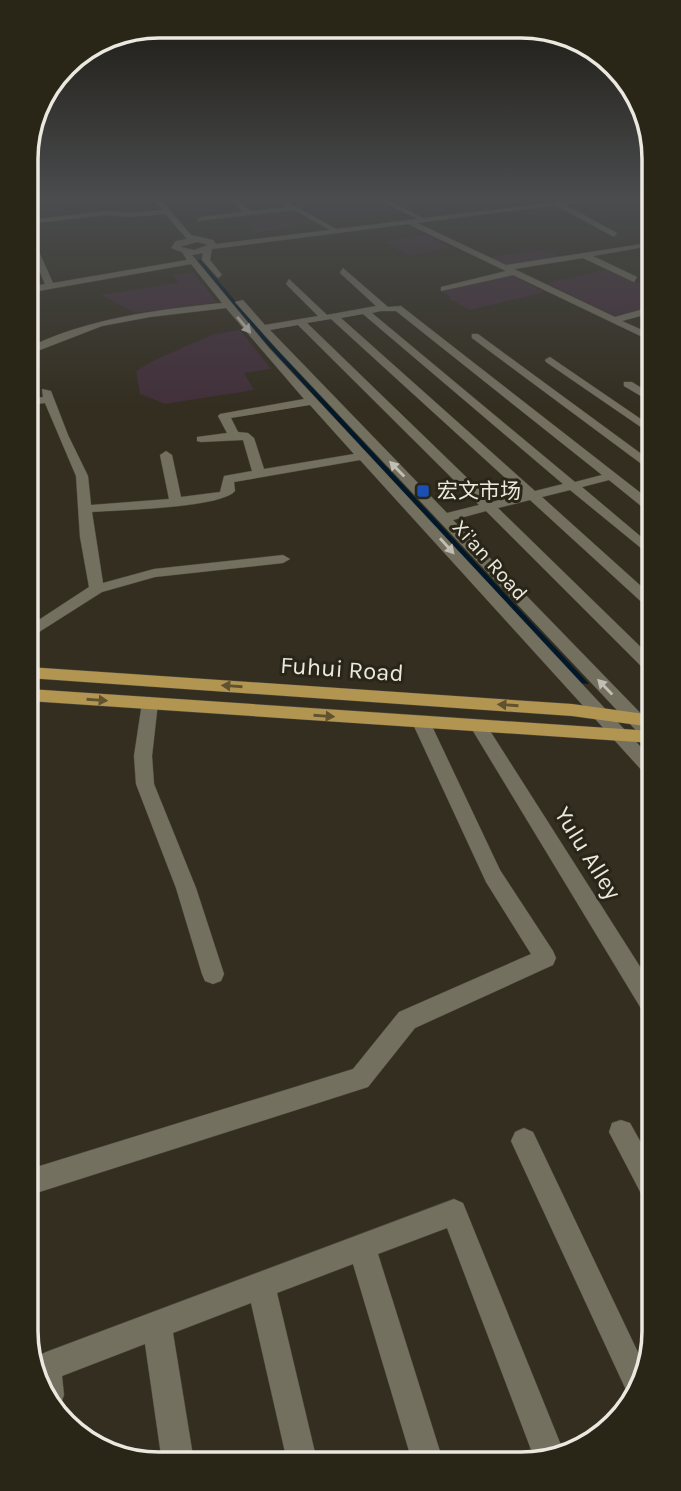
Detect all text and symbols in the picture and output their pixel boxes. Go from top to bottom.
one-way arrow [236,316,251,333]
one-way arrow [390,461,406,478]
place label: 宏文市场 [437,479,521,503]
marker: 宏文市场 [415,483,431,499]
street label: Xi'an Road [448,515,532,605]
one-way arrow [439,537,455,554]
street label: Fuhui Road [279,651,405,687]
one-way arrow [597,678,613,696]
one-way arrow [221,680,243,691]
one-way arrow [86,694,108,705]
one-way arrow [497,699,519,710]
one-way arrow [313,710,335,721]
street label: Yulu Alley [549,802,627,904]

